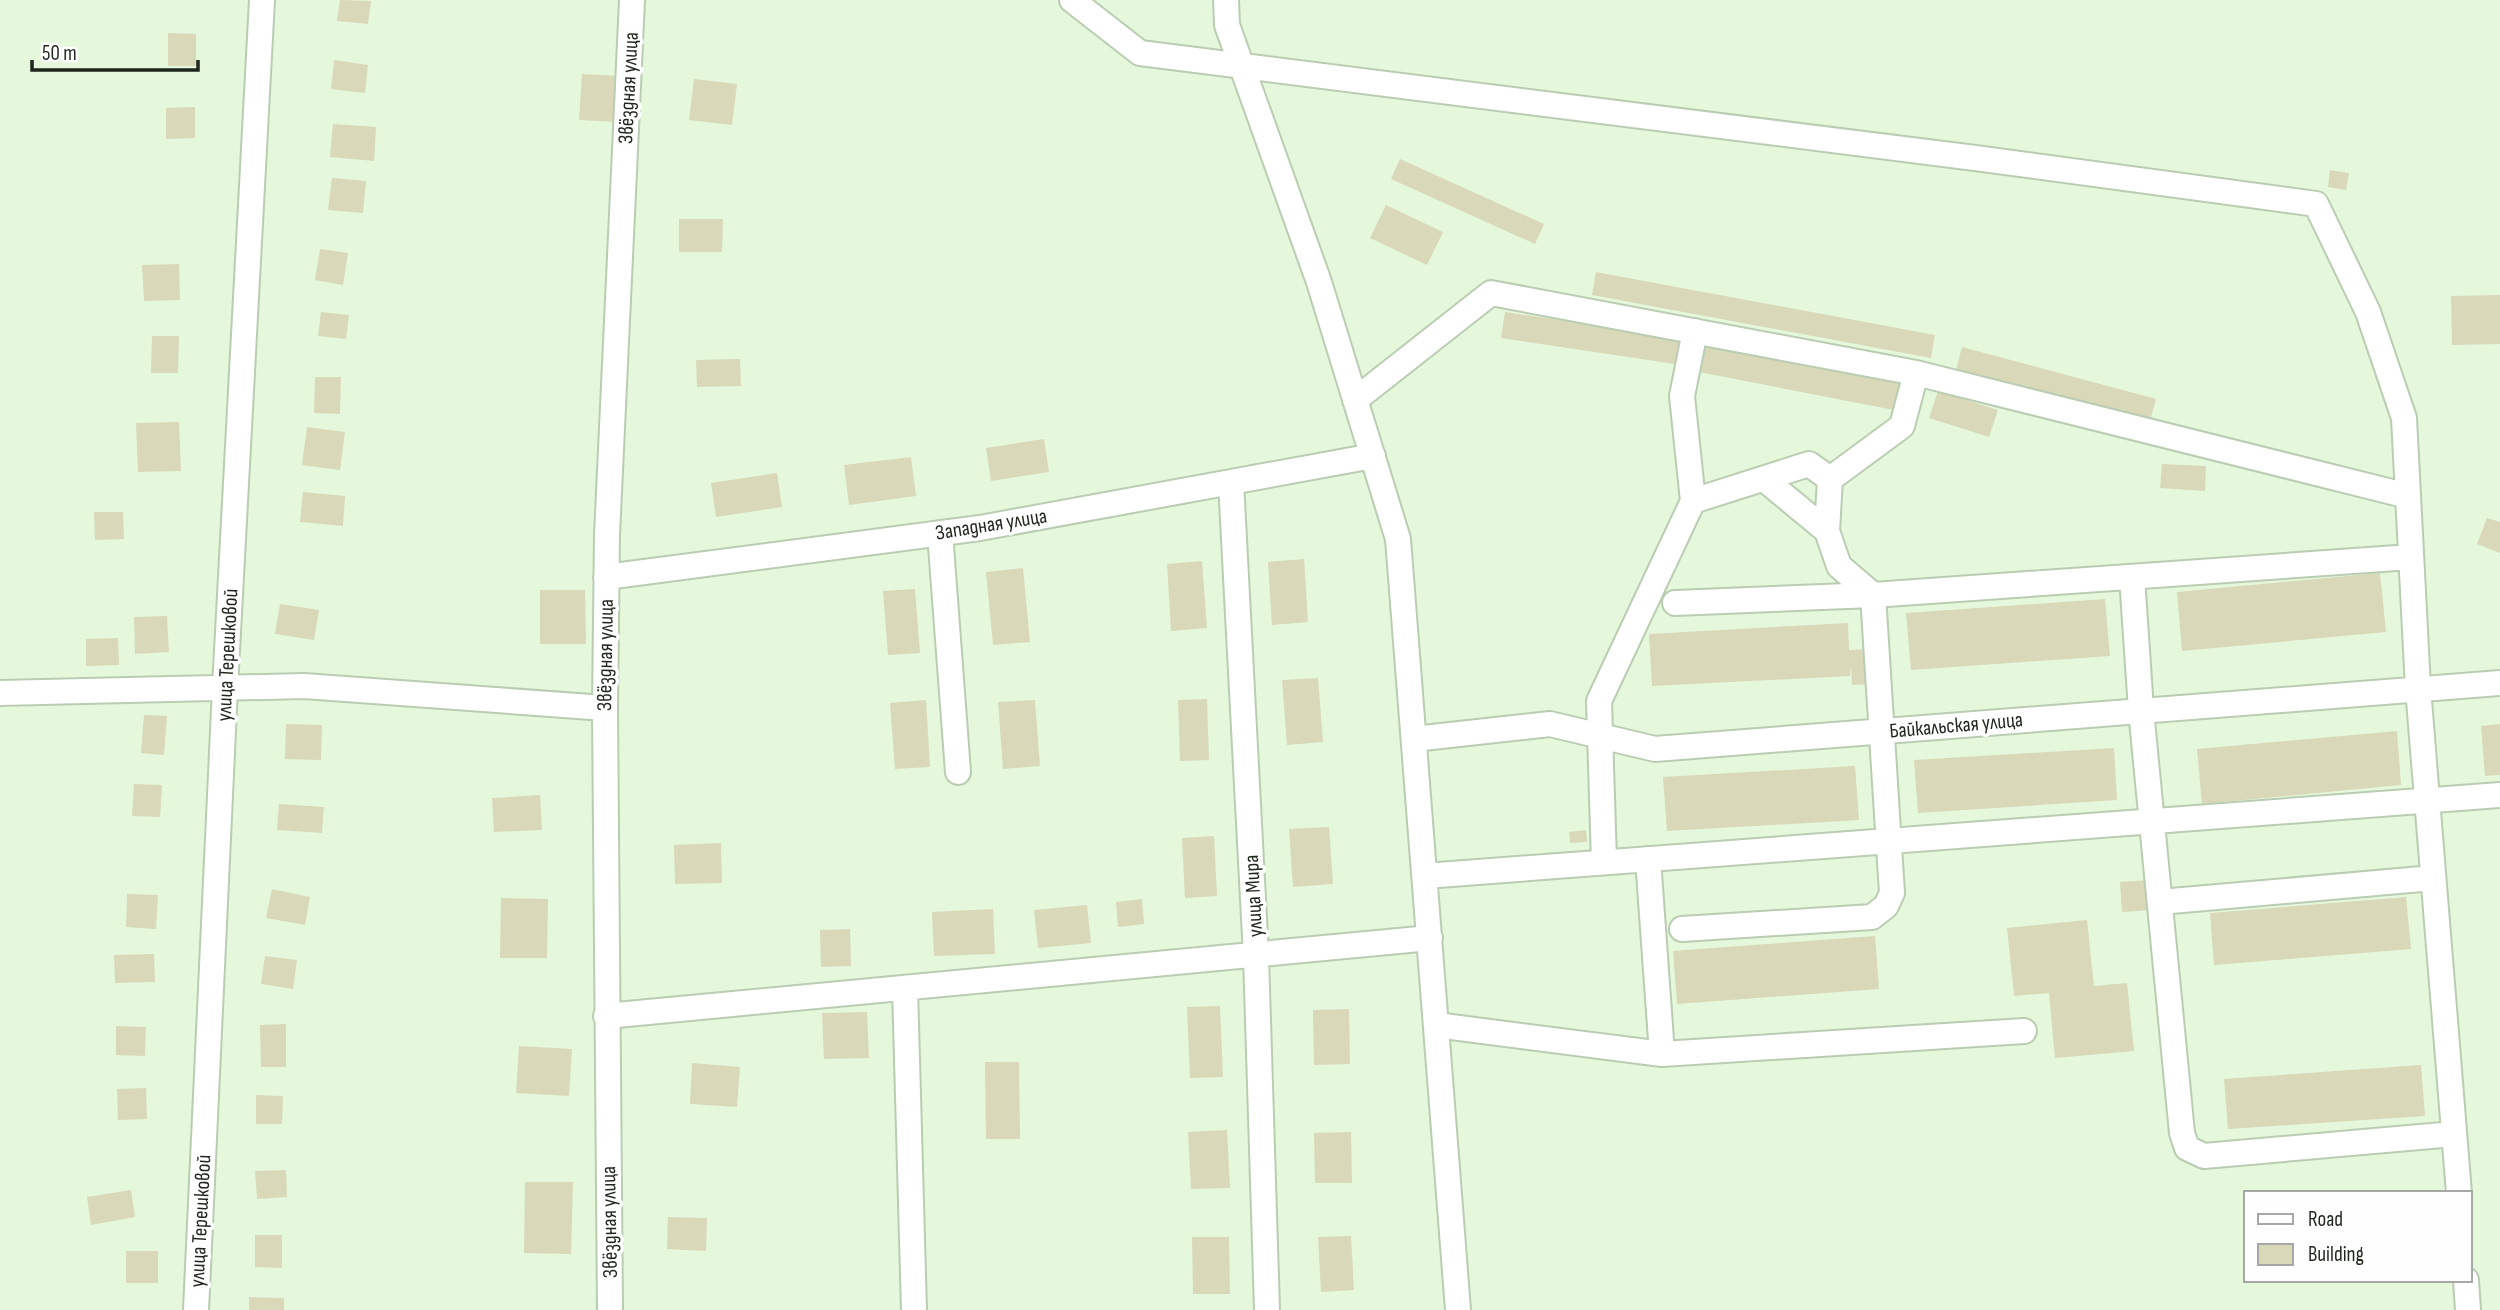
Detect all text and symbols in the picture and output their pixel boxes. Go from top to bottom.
scale bar [32,28,198,72]
street label: Звёздная улица [613,31,644,145]
text: 50 m [42,41,77,66]
street label: Западная улица [934,503,1049,546]
street label: улица Терешковой [212,588,243,722]
street label: Звёздная улица [592,599,619,711]
street label: Байкальская улица [1888,707,2024,744]
street label: улица Мира [1239,854,1268,938]
street label: улица Терешковой [185,1154,216,1288]
street label: Звёздная улица [596,1166,623,1278]
legend [2244,1191,2472,1282]
text: Road [2308,1207,2343,1232]
text: Building [2308,1242,2364,1267]

